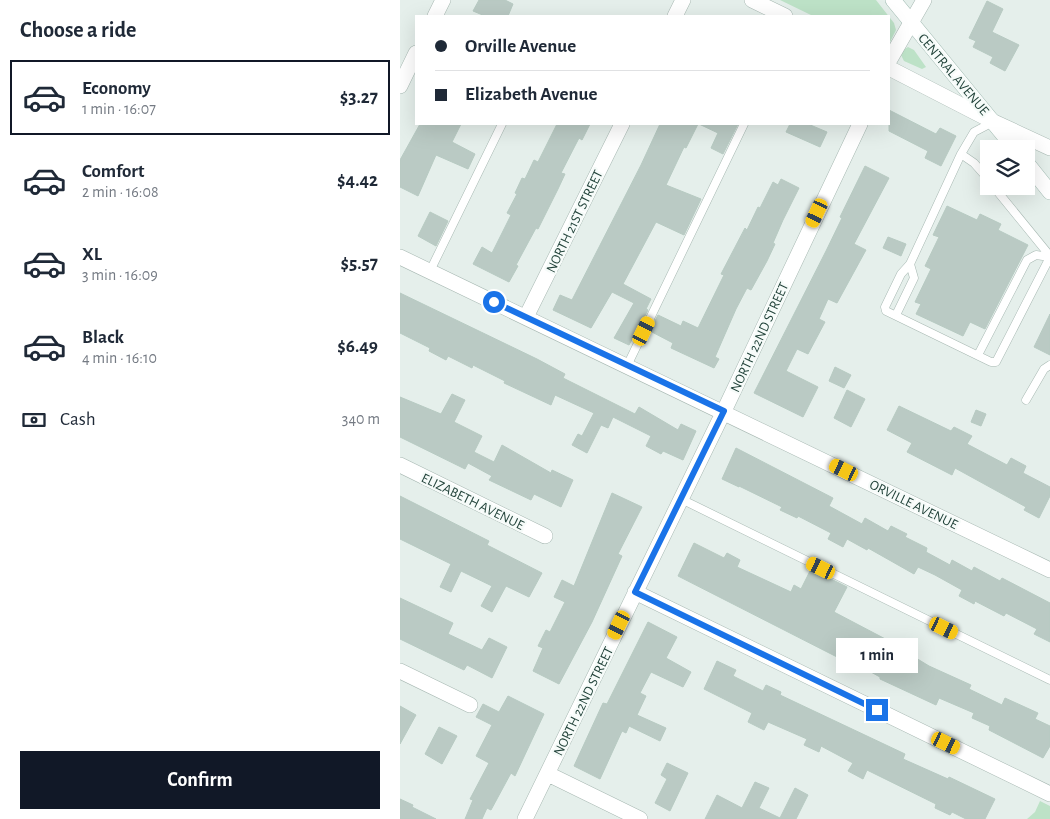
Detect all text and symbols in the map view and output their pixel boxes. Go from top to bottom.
text: Choose a ride [20,19,136,41]
street label: CENTRAL AVENUE [915,31,991,118]
text: Orville Avenue [465,37,576,56]
icon: car [22,75,67,120]
text: Economy [82,79,151,98]
text: Elizabeth Avenue [465,85,597,104]
text: $3.27 [340,88,378,107]
text: 1 min · 16:07 [82,101,156,117]
map controls [980,140,1035,195]
button: layers [980,140,1035,195]
icon: car [22,158,67,203]
text: Comfort [82,162,144,181]
street label: NORTH 21ST STREET [544,168,606,275]
text: $4.42 [337,171,378,190]
text: 2 min · 16:08 [82,184,159,200]
car [803,196,830,230]
icon: car [22,241,67,286]
text: XL [82,245,102,264]
text: $5.57 [340,254,378,273]
text: 3 min · 16:09 [82,267,158,283]
street label: NORTH 22ND STREET [728,280,792,394]
route start [483,291,505,313]
car [630,314,657,348]
icon: car [22,324,67,369]
text: Black [82,328,124,347]
text: $6.49 [337,337,378,356]
text: 4 min · 16:10 [82,350,157,366]
icon: cash [20,406,48,434]
text: Cash [60,410,96,429]
text: 340 m [342,411,380,427]
car [827,457,860,483]
street label: ELIZABETH AVENUE [419,471,526,533]
street label: ORVILLE AVENUE [867,478,960,532]
car [804,555,837,581]
car [605,608,632,642]
car [927,615,960,641]
callout: 1 min [836,638,918,672]
street label: NORTH 22ND STREET [551,645,616,758]
text: 1 min [860,647,894,663]
route end [866,699,888,721]
car [929,730,962,756]
button: Confirm [20,751,380,809]

